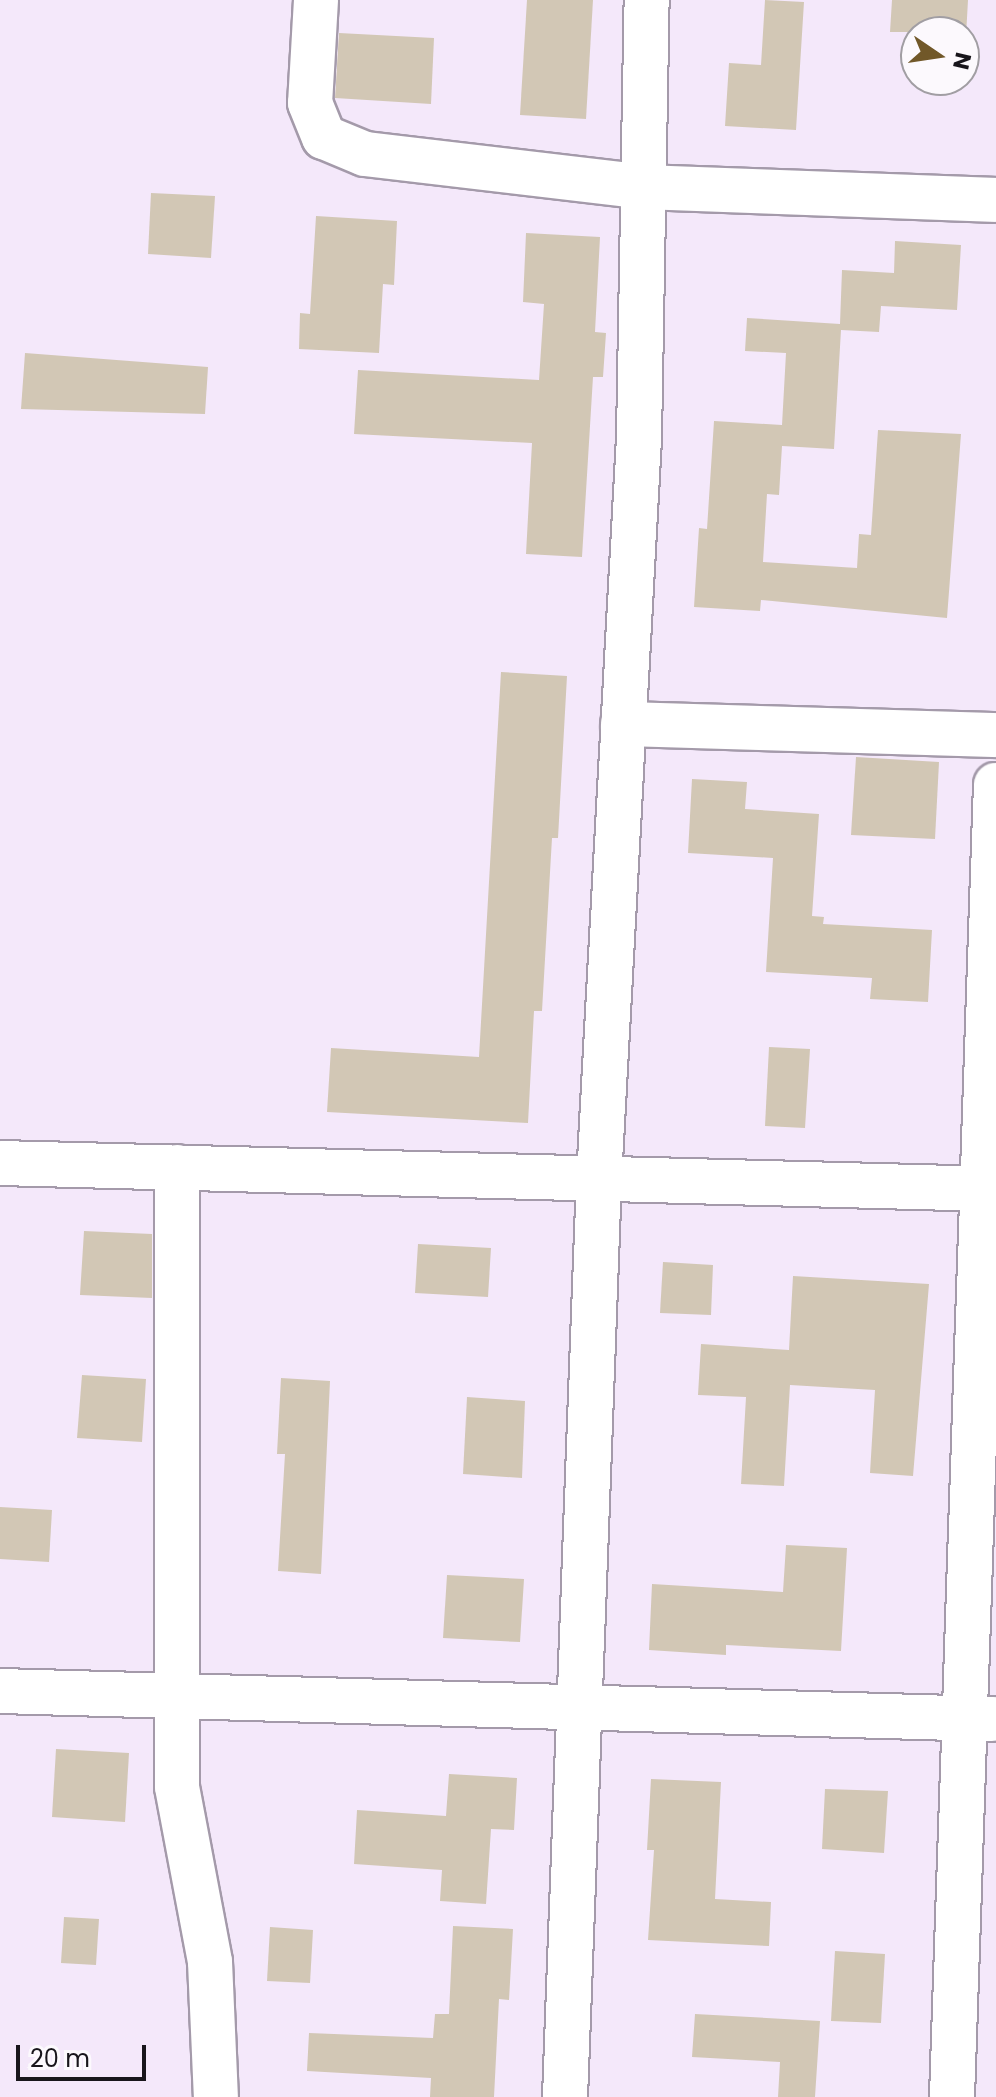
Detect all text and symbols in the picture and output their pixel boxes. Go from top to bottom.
north arrow [900,16,980,96]
text: N [945,50,979,73]
scale bar [20,2029,150,2079]
text: 20 m [30,2042,90,2075]

